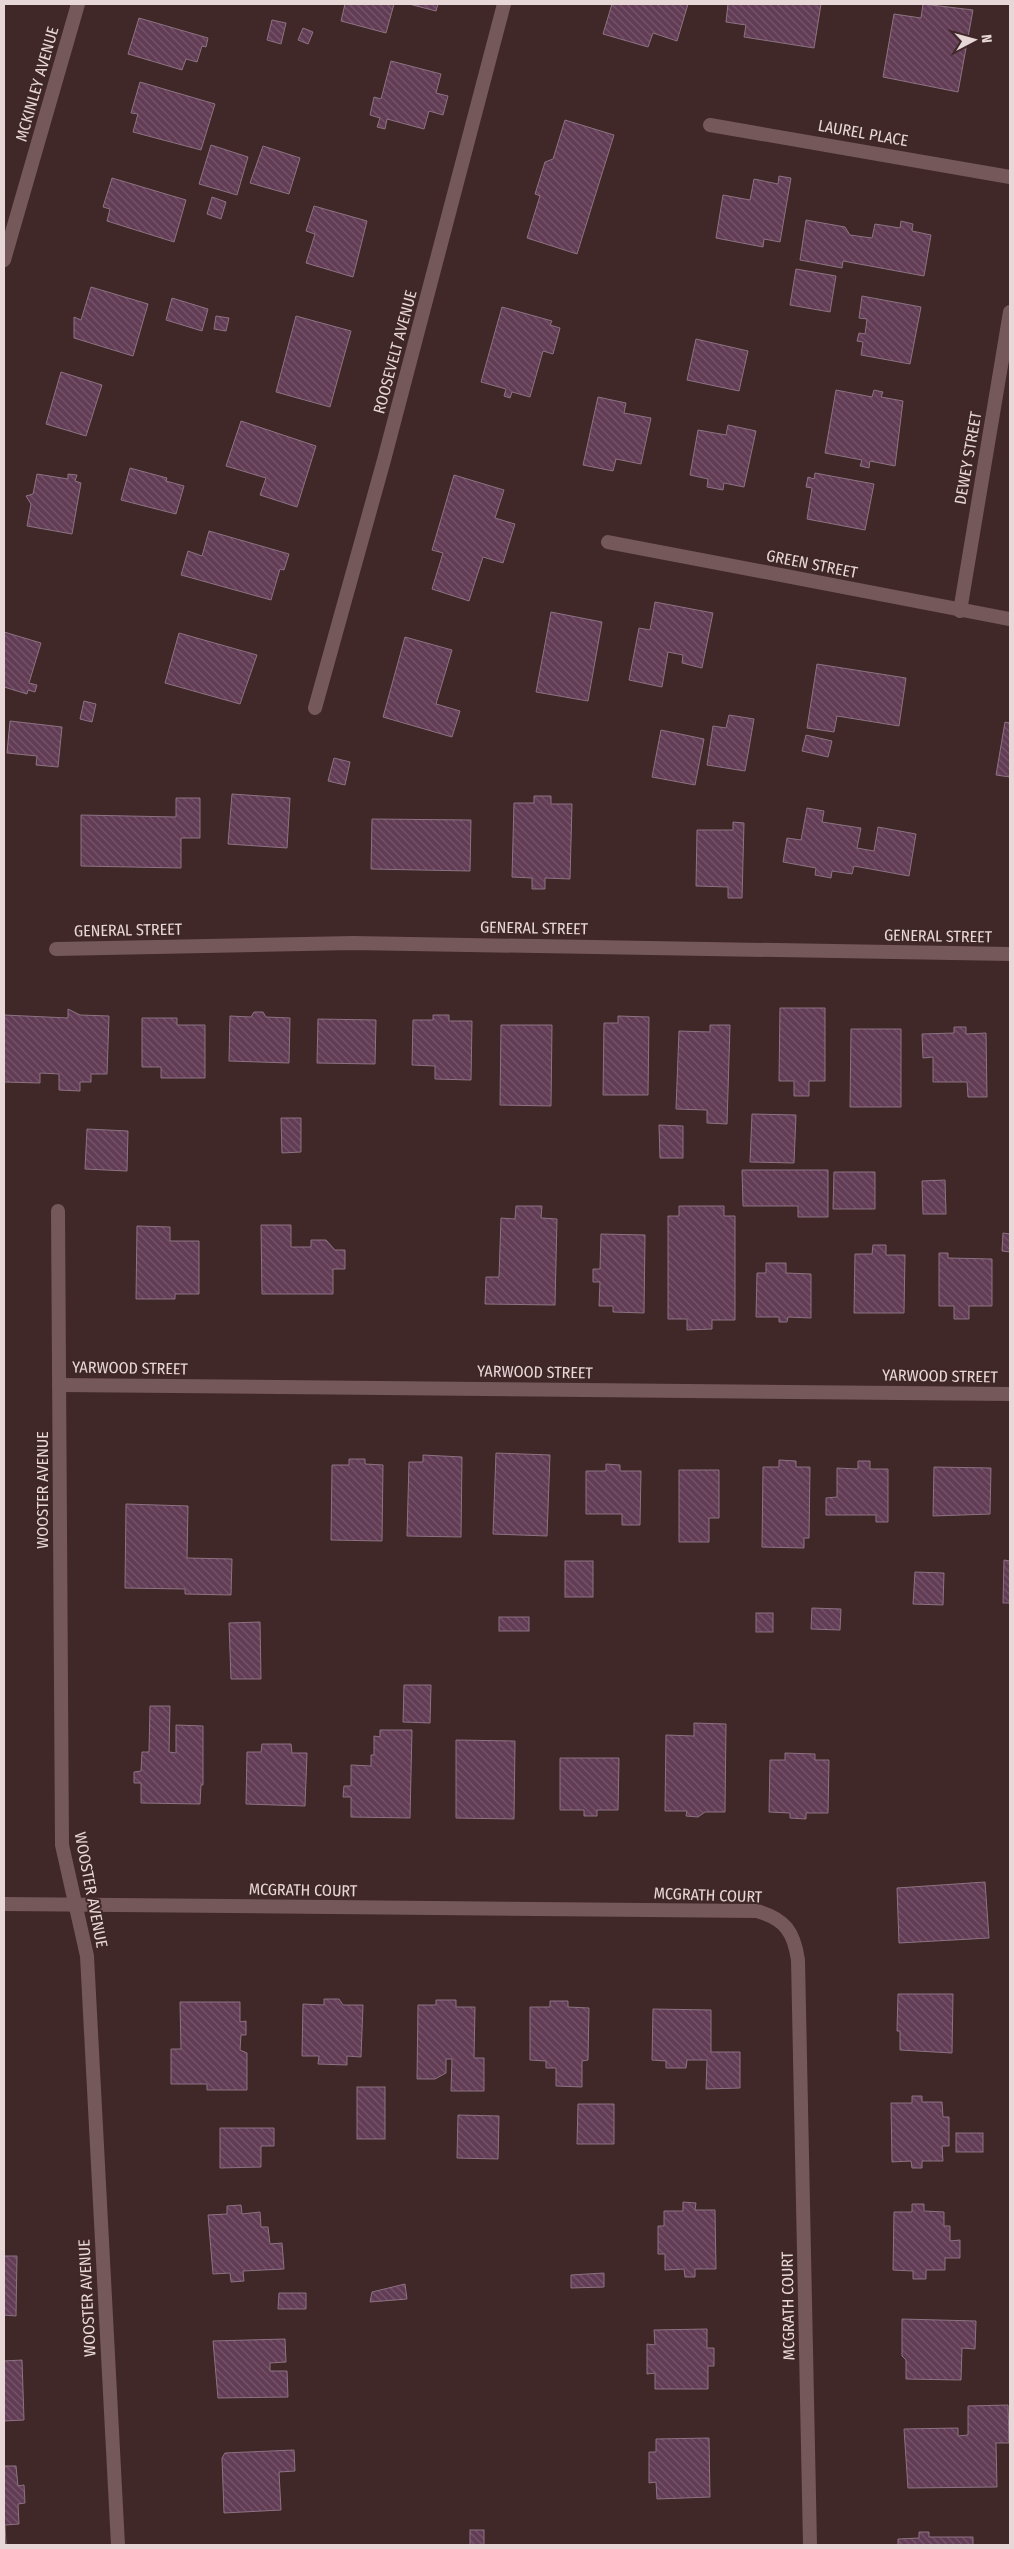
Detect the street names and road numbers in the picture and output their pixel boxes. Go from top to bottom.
street label: MCKINLEY AVENUE [12,24,62,144]
street label: LAUREL PLACE [816,116,910,150]
street label: ROOSEVELT AVENUE [369,288,421,416]
street label: DEWEY STREET [950,409,986,506]
street label: GREEN STREET [765,546,860,582]
street label: GENERAL STREET [480,918,589,938]
street label: GENERAL STREET [74,920,183,940]
street label: GENERAL STREET [884,926,993,946]
street label: YARWOOD STREET [72,1357,189,1379]
street label: YARWOOD STREET [477,1361,594,1383]
street label: YARWOOD STREET [882,1365,999,1387]
street label: WOOSTER AVENUE [33,1431,52,1549]
street label: WOOSTER AVENUE [70,1831,112,1949]
street label: MCGRATH COURT [249,1880,358,1900]
street label: MCGRATH COURT [653,1884,763,1906]
street label: WOOSTER AVENUE [74,2239,100,2357]
street label: MCGRATH COURT [778,2251,798,2360]

